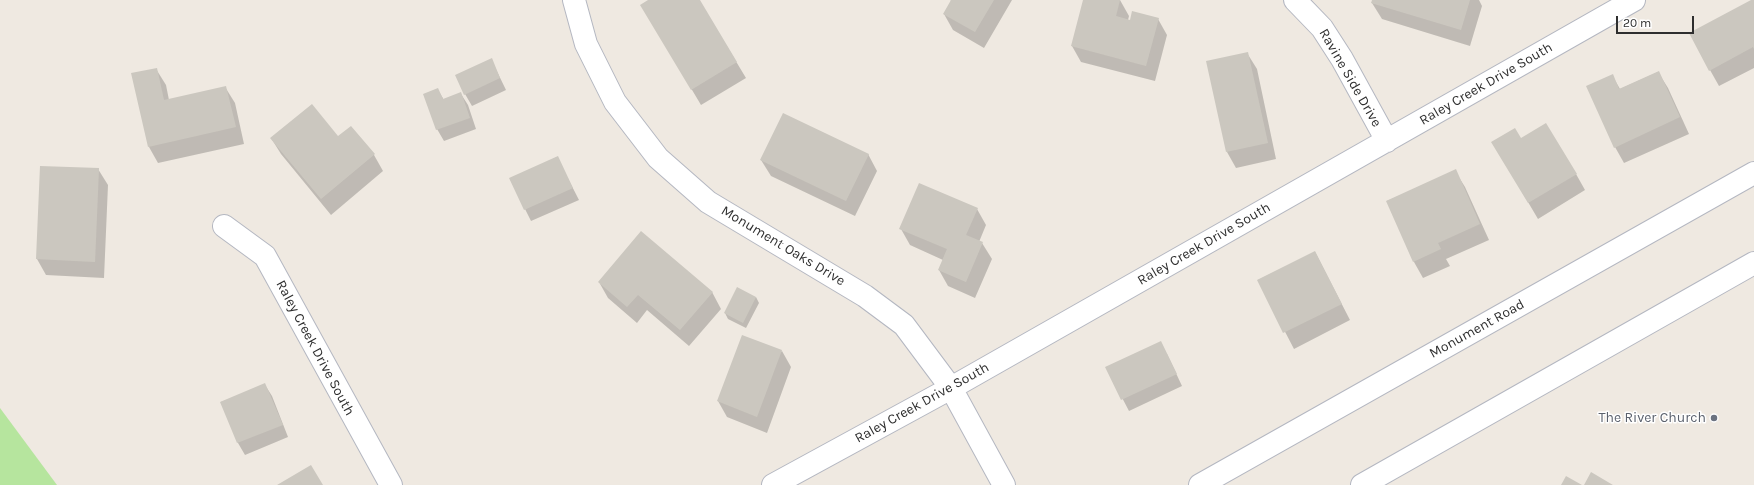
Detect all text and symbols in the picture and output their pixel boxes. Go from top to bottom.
scale bar [1618,8,1696,34]
text: 20 m [1623,16,1651,30]
street label: Ravine Side Drive [1315,26,1385,130]
street label: Raley Creek Drive South [1417,39,1555,129]
street label: Raley Creek Drive South [1135,199,1273,289]
street label: Monument Oaks Drive [718,202,848,290]
street label: Raley Creek Drive South [272,277,358,419]
street label: Monument Road [1427,296,1527,362]
street label: Raley Creek Drive South [852,359,992,447]
place label: The River Church [1598,410,1706,426]
marker: The River Church [1709,413,1719,423]

